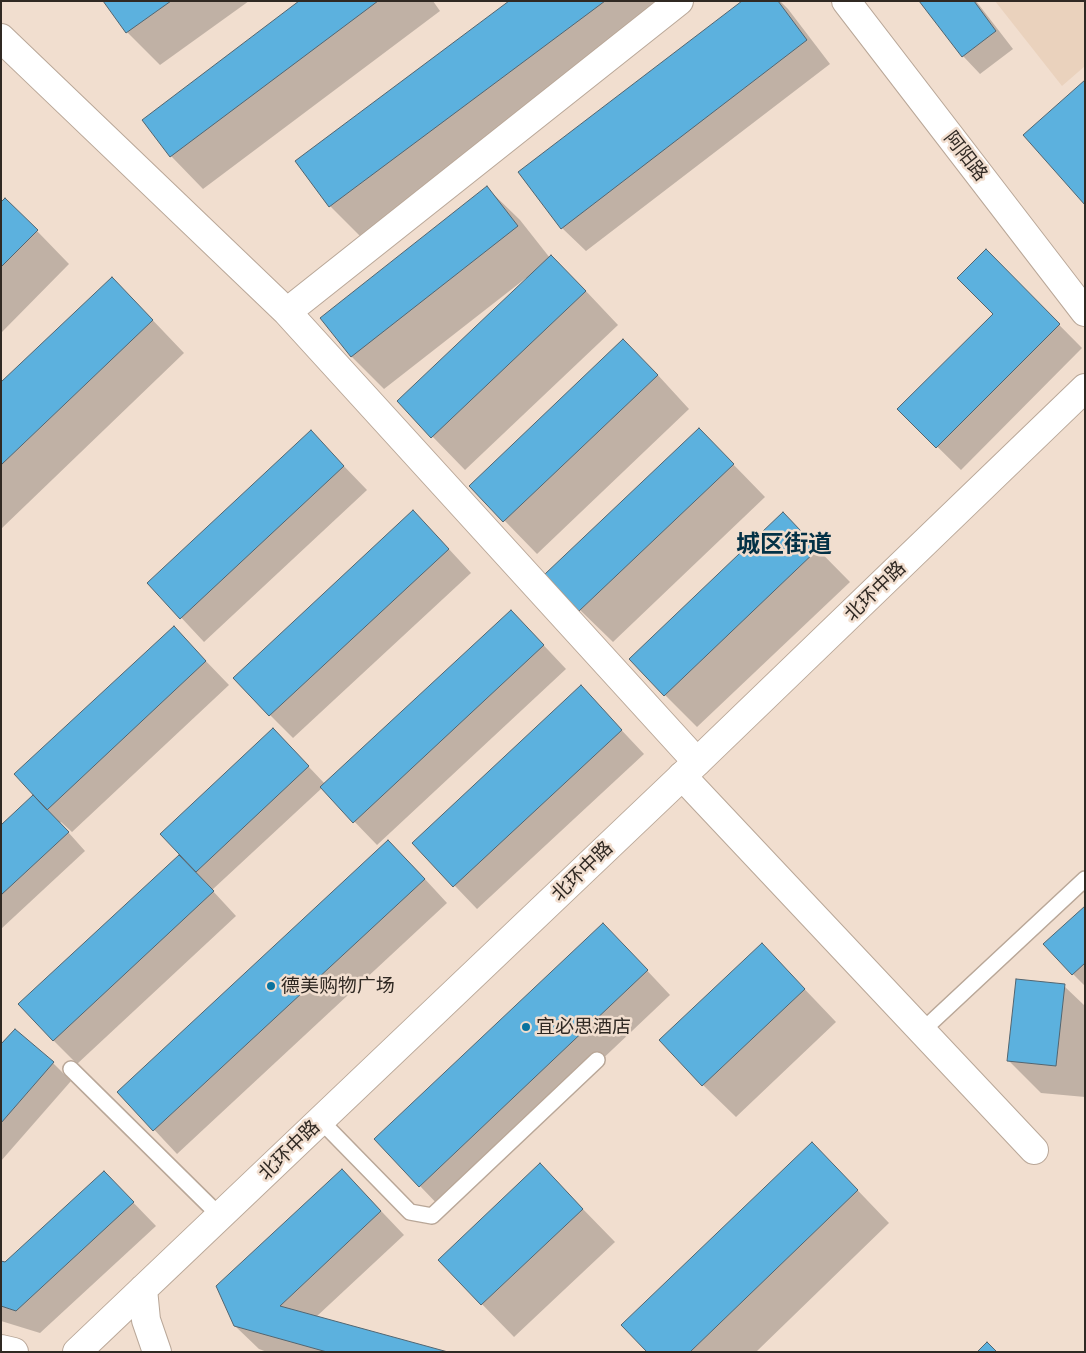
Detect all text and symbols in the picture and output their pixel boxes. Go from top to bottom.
street label: 阿阳路 [939,127,993,185]
district label: 城区街道 [736,530,832,558]
street label: 北环中路 [840,556,910,626]
street label: 北环中路 [547,836,617,906]
place label: 德美购物广场 [281,975,395,997]
marker: 德美购物广场 [265,980,277,992]
place label: 宜必思酒店 [536,1016,631,1038]
marker: 宜必思酒店 [520,1021,532,1033]
street label: 北环中路 [254,1115,324,1185]

